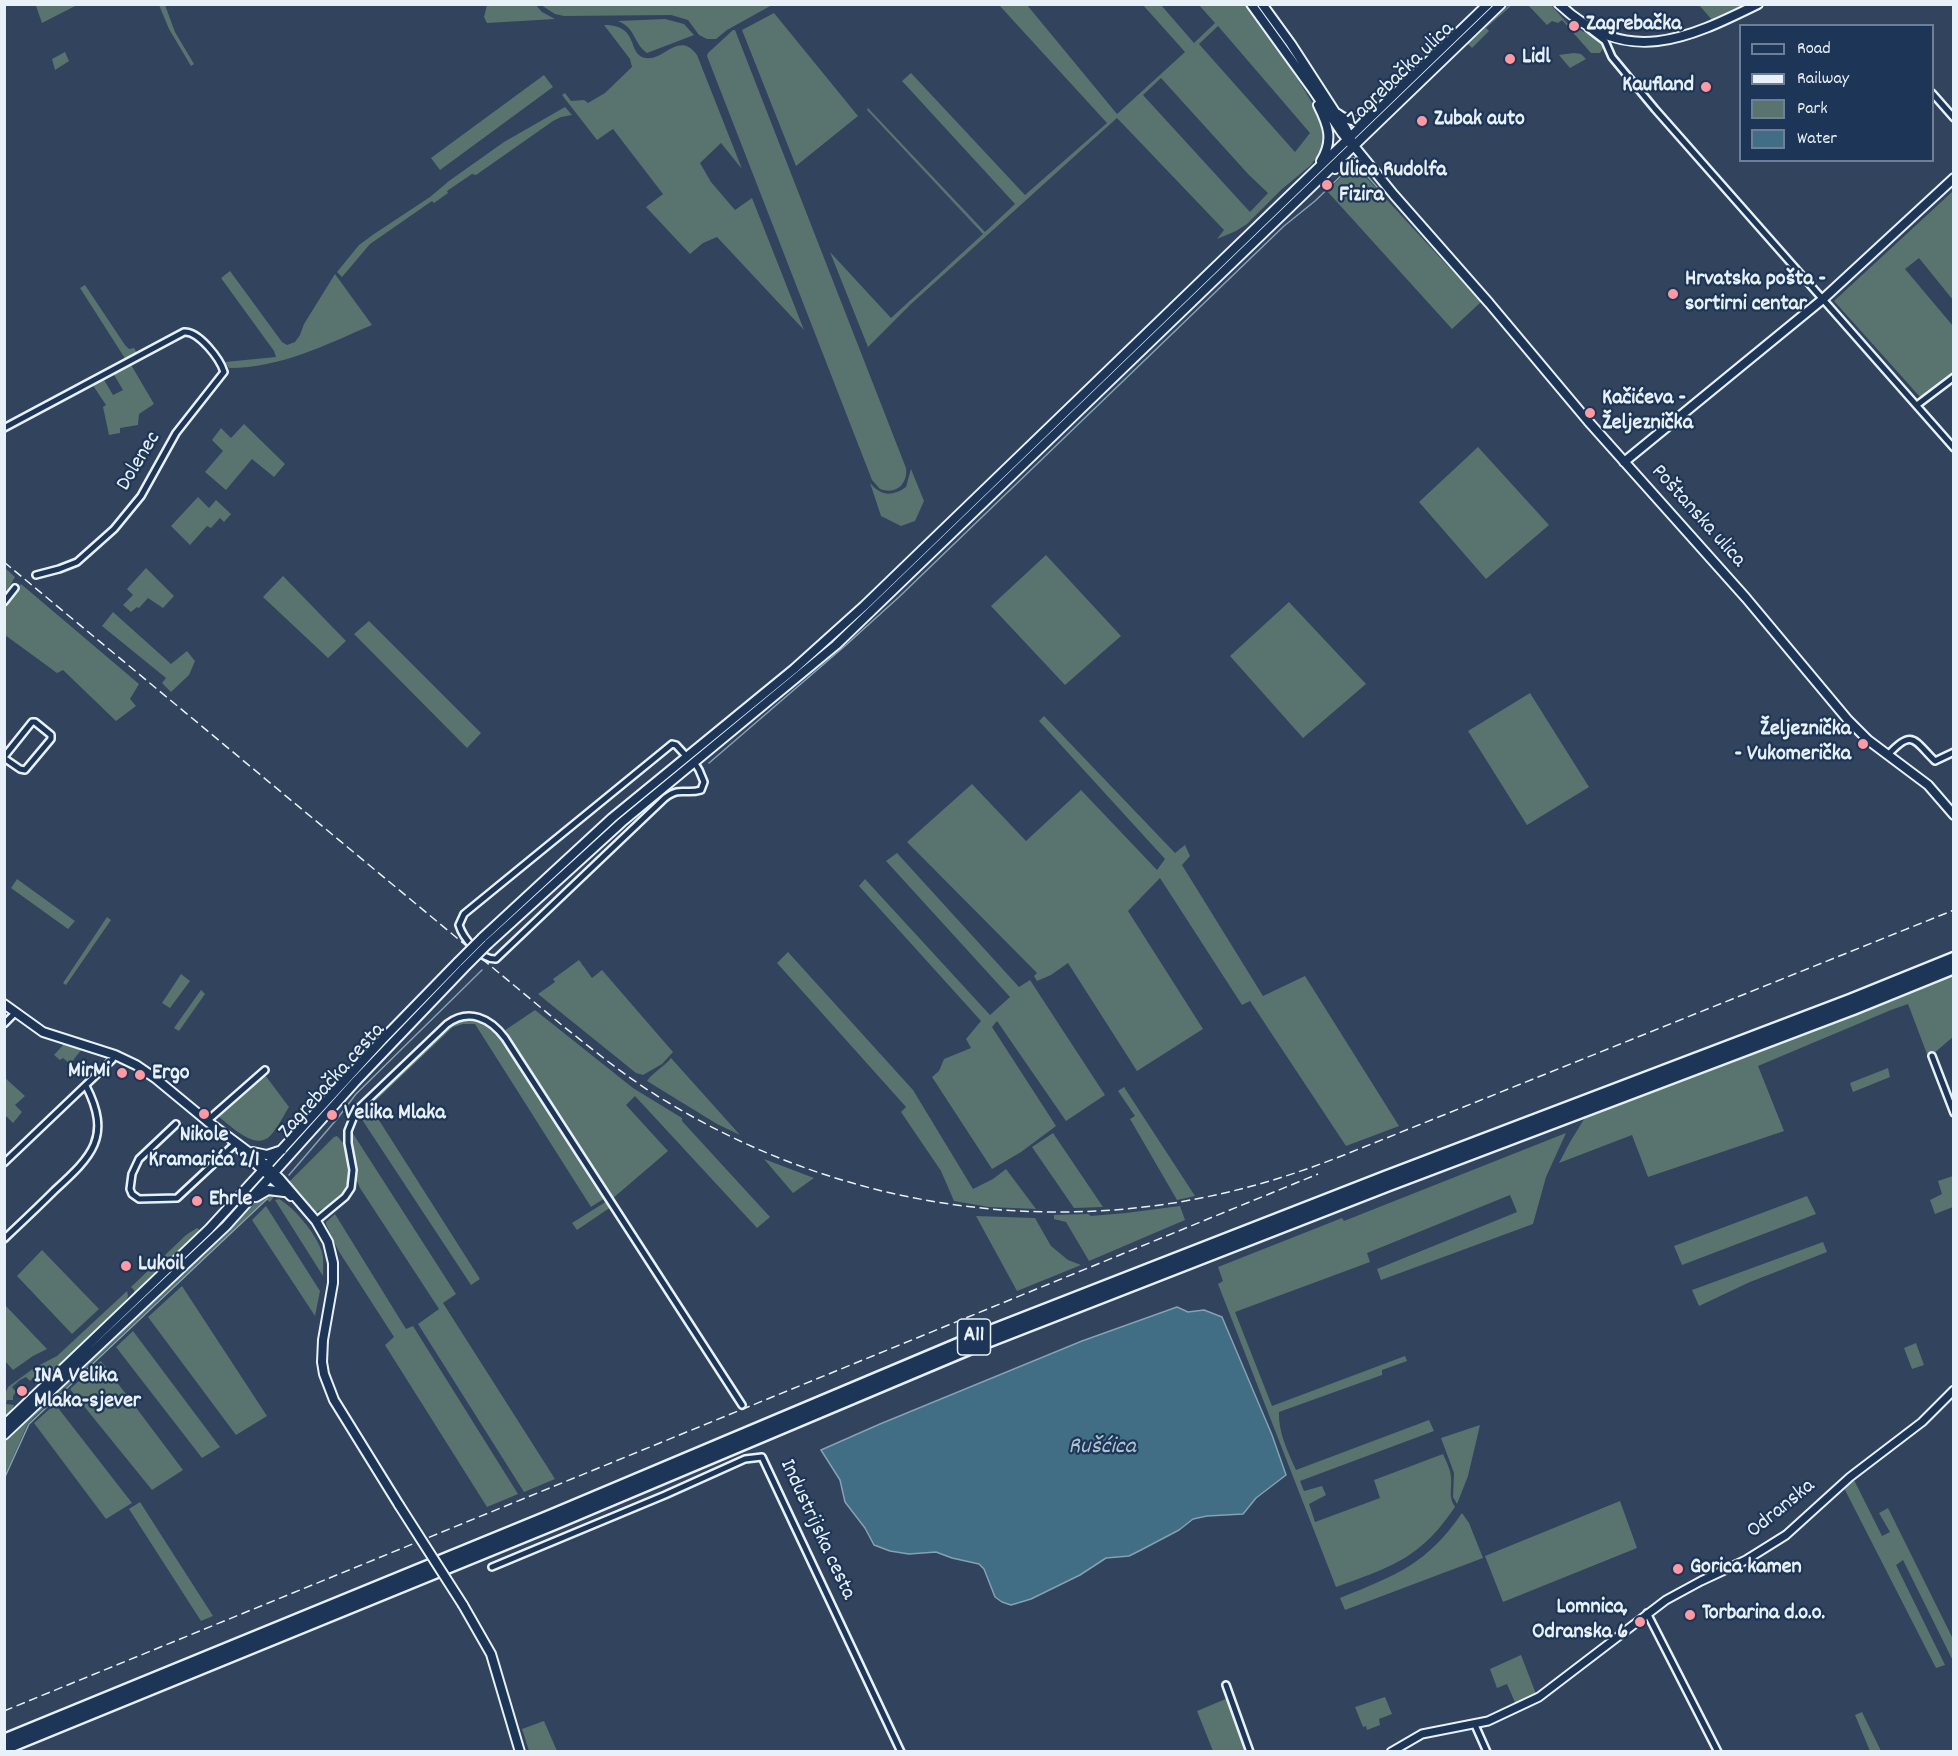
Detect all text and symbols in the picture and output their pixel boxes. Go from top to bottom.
place label: Zagrebačka [1586,13,1682,39]
street label: Zagrebačka ulica [1343,17,1461,133]
marker: Zagrebačka [1567,19,1581,33]
legend [1739,24,1934,162]
text: Road [1797,37,1831,62]
place label: Lidl [1522,46,1551,72]
marker: Lidl [1503,52,1517,66]
text: Railway [1797,67,1849,92]
place label: Kaufland [1622,74,1694,100]
marker: Kaufland [1699,80,1713,94]
text: Park [1797,97,1828,122]
place label: Zubak auto [1434,108,1525,134]
marker: Zubak auto [1415,114,1429,128]
text: Water [1797,127,1837,152]
place label: Ulica Rudolfa Fizira [1339,159,1447,210]
marker: Ulica Rudolfa Fizira [1320,178,1334,192]
place label: Hrvatska pošta - sortirni centar [1685,268,1826,320]
marker: Hrvatska pošta - sortirni centar [1666,287,1680,301]
place label: Kačićeva - Željeznička [1602,387,1693,439]
marker: Kačićeva - Željeznička [1583,406,1597,420]
street label: Dolenec [112,427,168,497]
street label: Poštanska ulica [1644,460,1750,574]
place label: Željeznička - Vukomerička [1734,718,1851,770]
marker: Željeznička - Vukomerička [1856,737,1870,751]
street label: Zagrebačka cesta [274,1019,392,1145]
place label: MirMi [68,1060,110,1086]
place label: Ergo [152,1062,190,1088]
marker: MirMi [115,1066,129,1080]
marker: Ergo [133,1068,147,1082]
place label: Velika Mlaka [344,1102,446,1128]
marker: Nikole Kramarića 2/1 [197,1107,211,1121]
marker: Velika Mlaka [325,1108,339,1122]
place label: Nikole Kramarića 2/1 [148,1124,260,1176]
place label: Ehrle [209,1188,252,1214]
marker: Ehrle [190,1194,204,1208]
place label: Lukoil [138,1253,185,1279]
marker: Lukoil [119,1259,133,1273]
road number: A11 [958,1319,990,1355]
place label: INA Velika Mlaka-sjever [34,1365,141,1416]
marker: INA Velika Mlaka-sjever [15,1384,29,1398]
water label: Rušćica [1068,1435,1136,1463]
street label: Industrijska cesta [772,1456,860,1604]
street label: Odranska [1743,1475,1821,1545]
place label: Gorica kamen [1690,1556,1802,1582]
marker: Gorica kamen [1671,1562,1685,1576]
place label: Lomnica, Odranska 6 [1532,1596,1628,1648]
place label: Torbarina d.o.o. [1702,1602,1825,1628]
marker: Torbarina d.o.o. [1683,1608,1697,1622]
marker: Lomnica, Odranska 6 [1633,1615,1647,1629]

